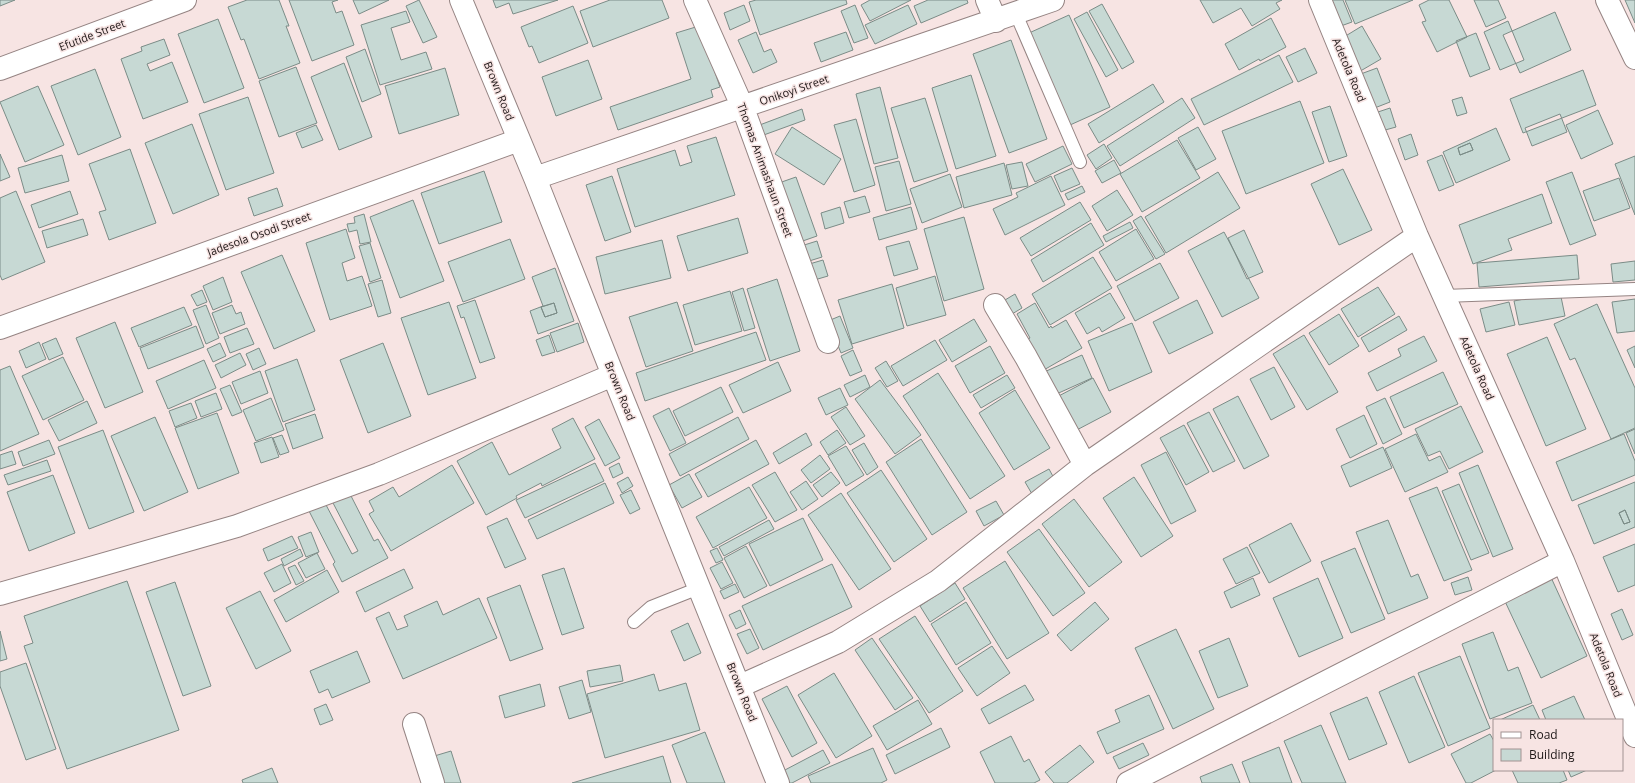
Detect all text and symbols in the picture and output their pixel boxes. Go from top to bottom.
street label: Efutide Street [57,15,127,54]
street label: Adetola Road [1329,35,1370,104]
street label: Brown Road [481,59,518,123]
street label: Onikoyi Street [757,71,831,108]
street label: Thomas Animashaun Street [734,101,797,239]
street label: Jadesola Osodi Street [204,208,313,260]
street label: Adetola Road [1457,333,1498,402]
street label: Brown Road [602,359,639,423]
street label: Adetola Road [1587,630,1626,699]
street label: Brown Road [724,660,761,724]
legend [1493,719,1623,771]
text: Road [1529,726,1558,743]
text: Building [1529,746,1575,763]

